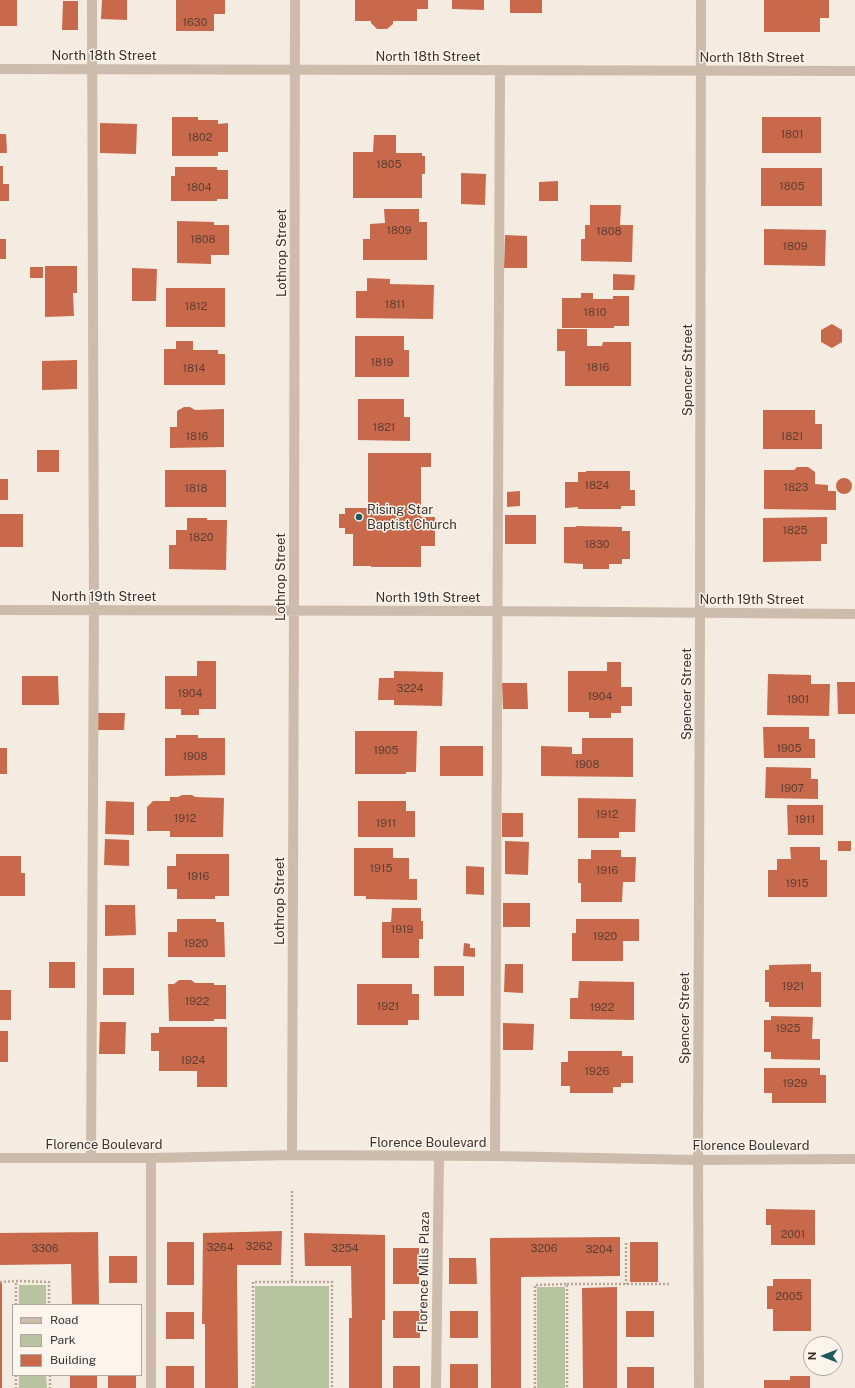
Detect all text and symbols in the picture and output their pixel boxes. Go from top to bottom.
house number: 1630 [183,16,207,30]
street label: North 18th Street [51,48,157,64]
street label: North 18th Street [375,49,481,65]
street label: North 18th Street [699,50,805,66]
house number: 1801 [781,128,803,142]
house number: 1802 [188,131,212,145]
house number: 1805 [376,158,402,172]
house number: 1805 [779,180,805,194]
house number: 1804 [186,181,212,195]
street label: Lothrop Street [274,209,290,297]
house number: 1809 [386,224,412,238]
house number: 1808 [596,225,622,239]
house number: 1808 [190,233,216,247]
house number: 1809 [782,240,808,254]
house number: 1811 [385,298,405,312]
house number: 1812 [185,300,207,314]
house number: 1810 [584,306,606,320]
street label: Spencer Street [680,324,696,416]
house number: 1819 [371,356,393,370]
house number: 1816 [587,361,609,375]
house number: 1814 [183,362,205,376]
house number: 1821 [373,421,395,435]
house number: 1816 [186,430,208,444]
house number: 1821 [781,430,803,444]
house number: 1824 [584,479,610,493]
house number: 1823 [783,481,809,495]
house number: 1818 [184,482,208,496]
place label: Rising Star Baptist Church [367,502,457,533]
marker: Rising Star Baptist Church [354,512,364,522]
house number: 1825 [782,524,808,538]
house number: 1820 [189,531,213,545]
street label: Lothrop Street [273,533,289,621]
house number: 1830 [584,538,610,552]
street label: North 19th Street [52,589,156,605]
street label: North 19th Street [376,590,480,606]
street label: North 19th Street [700,592,804,608]
street label: Spencer Street [679,648,695,740]
house number: 3224 [397,682,423,696]
house number: 1904 [178,687,202,701]
house number: 1904 [588,690,612,704]
house number: 1901 [787,693,809,707]
house number: 1905 [776,742,802,756]
house number: 1905 [373,744,399,758]
house number: 1908 [182,750,208,764]
house number: 1908 [574,758,600,772]
house number: 1907 [780,782,804,796]
house number: 1912 [596,808,618,822]
house number: 1912 [174,812,196,826]
house number: 1911 [795,813,815,827]
house number: 1911 [376,817,396,831]
street label: Lothrop Street [272,857,288,945]
house number: 1915 [370,862,392,876]
house number: 1916 [596,864,618,878]
house number: 1916 [187,870,209,884]
house number: 1915 [786,877,808,891]
house number: 1919 [391,923,413,937]
house number: 1920 [593,930,617,944]
house number: 1920 [184,937,208,951]
street label: Spencer Street [677,972,693,1064]
house number: 1921 [782,980,804,994]
house number: 1922 [185,995,209,1009]
house number: 1921 [377,1000,399,1014]
house number: 1922 [590,1001,614,1015]
house number: 1925 [776,1022,800,1036]
house number: 1924 [181,1054,205,1068]
house number: 1926 [585,1065,609,1079]
house number: 1929 [783,1077,807,1091]
street label: Florence Boulevard [370,1135,486,1151]
street label: Florence Boulevard [46,1137,162,1153]
street label: Florence Boulevard [693,1138,809,1154]
street label: Florence Mills Plaza [415,1211,433,1333]
house number: 2001 [781,1228,805,1242]
house number: 3262 [246,1240,272,1254]
house number: 3264 [206,1241,234,1255]
house number: 3306 [31,1242,59,1256]
house number: 3254 [331,1242,359,1256]
house number: 3206 [531,1242,557,1256]
house number: 3204 [585,1243,613,1257]
house number: 2005 [776,1290,802,1304]
legend [12,1304,142,1376]
text: Road [50,1313,78,1327]
text: Park [50,1333,76,1347]
north arrow [803,1336,843,1376]
text: N [806,1352,818,1360]
text: Building [50,1353,96,1367]

